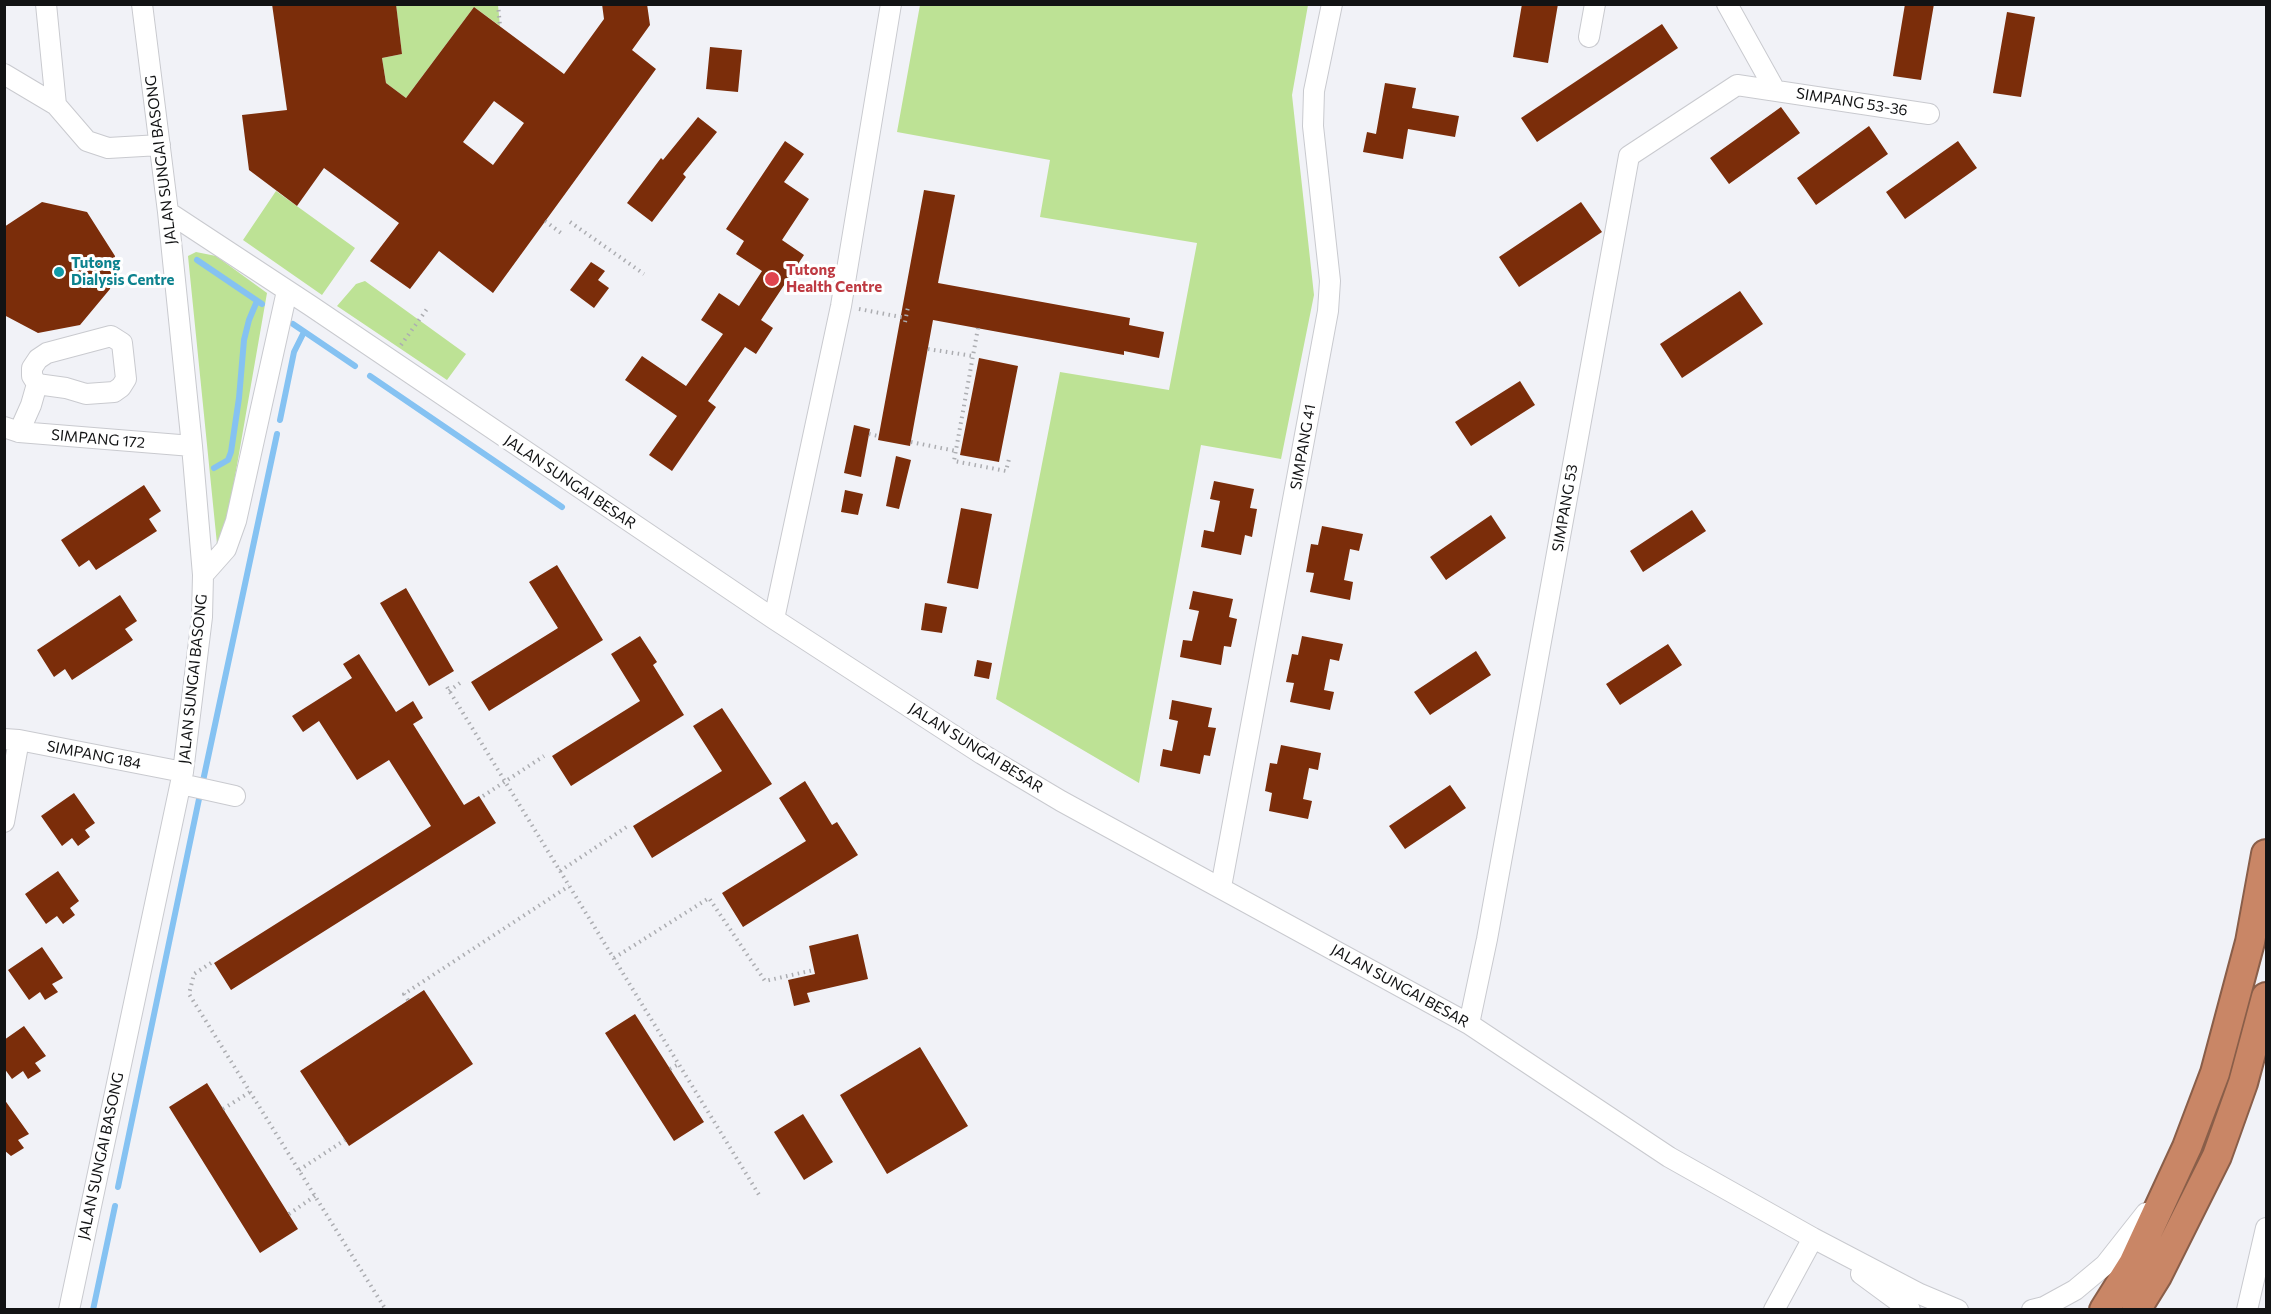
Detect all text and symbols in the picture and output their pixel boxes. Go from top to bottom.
street label: JALAN SUNGAI BASONG [142,74,180,246]
street label: SIMPANG 53-36 [1795,84,1909,120]
place label: Tutong Dialysis Centre [71,254,174,289]
place label: Tutong Health Centre [786,261,882,296]
marker: Tutong Dialysis Centre [52,265,66,279]
marker: Tutong Health Centre [763,270,781,288]
street label: SIMPANG 41 [1287,403,1319,491]
street label: SIMPANG 172 [50,426,146,452]
street label: JALAN SUNGAI BESAR [501,431,639,533]
street label: SIMPANG 53 [1548,463,1582,553]
street label: JALAN SUNGAI BASONG [175,593,211,765]
street label: JALAN SUNGAI BESAR [905,699,1047,797]
street label: SIMPANG 184 [45,737,143,773]
street label: JALAN SUNGAI BESAR [1328,941,1472,1031]
street label: JALAN SUNGAI BASONG [74,1071,128,1241]

